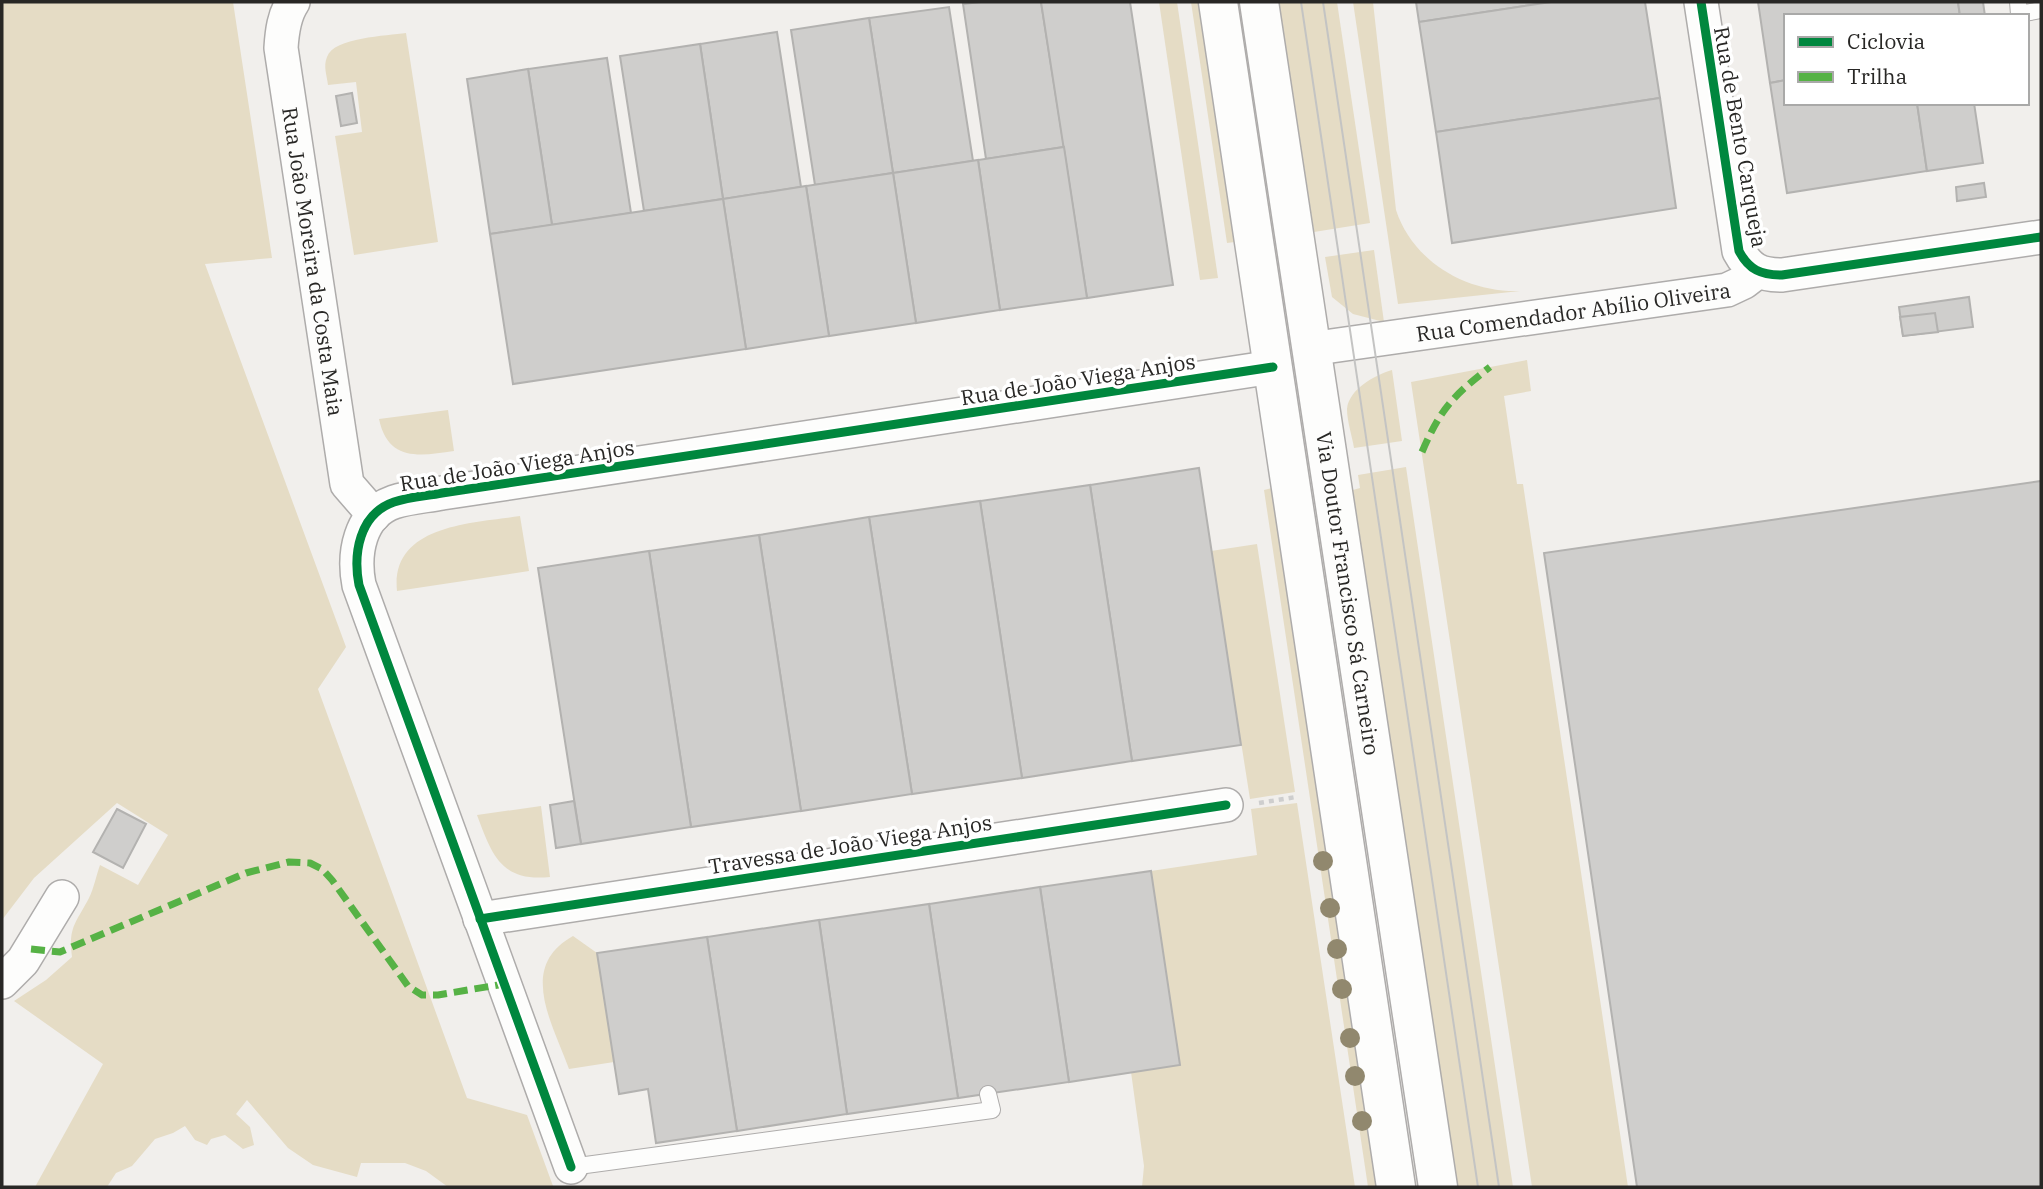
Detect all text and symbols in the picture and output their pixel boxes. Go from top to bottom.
legend [1784,14,2029,105]
street label: Rua de Bento Carqueja [1708,24,1774,250]
text: Ciclovia [1847,27,1925,55]
text: Trilha [1847,62,1907,90]
street label: Rua João Moreira da Costa Maia [276,105,351,418]
street label: Rua Comendador Abílio Oliveira [1414,276,1732,348]
street label: Rua de João Viega Anjos [959,347,1197,411]
street label: Via Doutor Francisco Sá Carneiro [1310,430,1387,757]
street label: Rua de João Viega Anjos [398,433,636,497]
street label: Travessa de João Viega Anjos [706,808,994,880]

